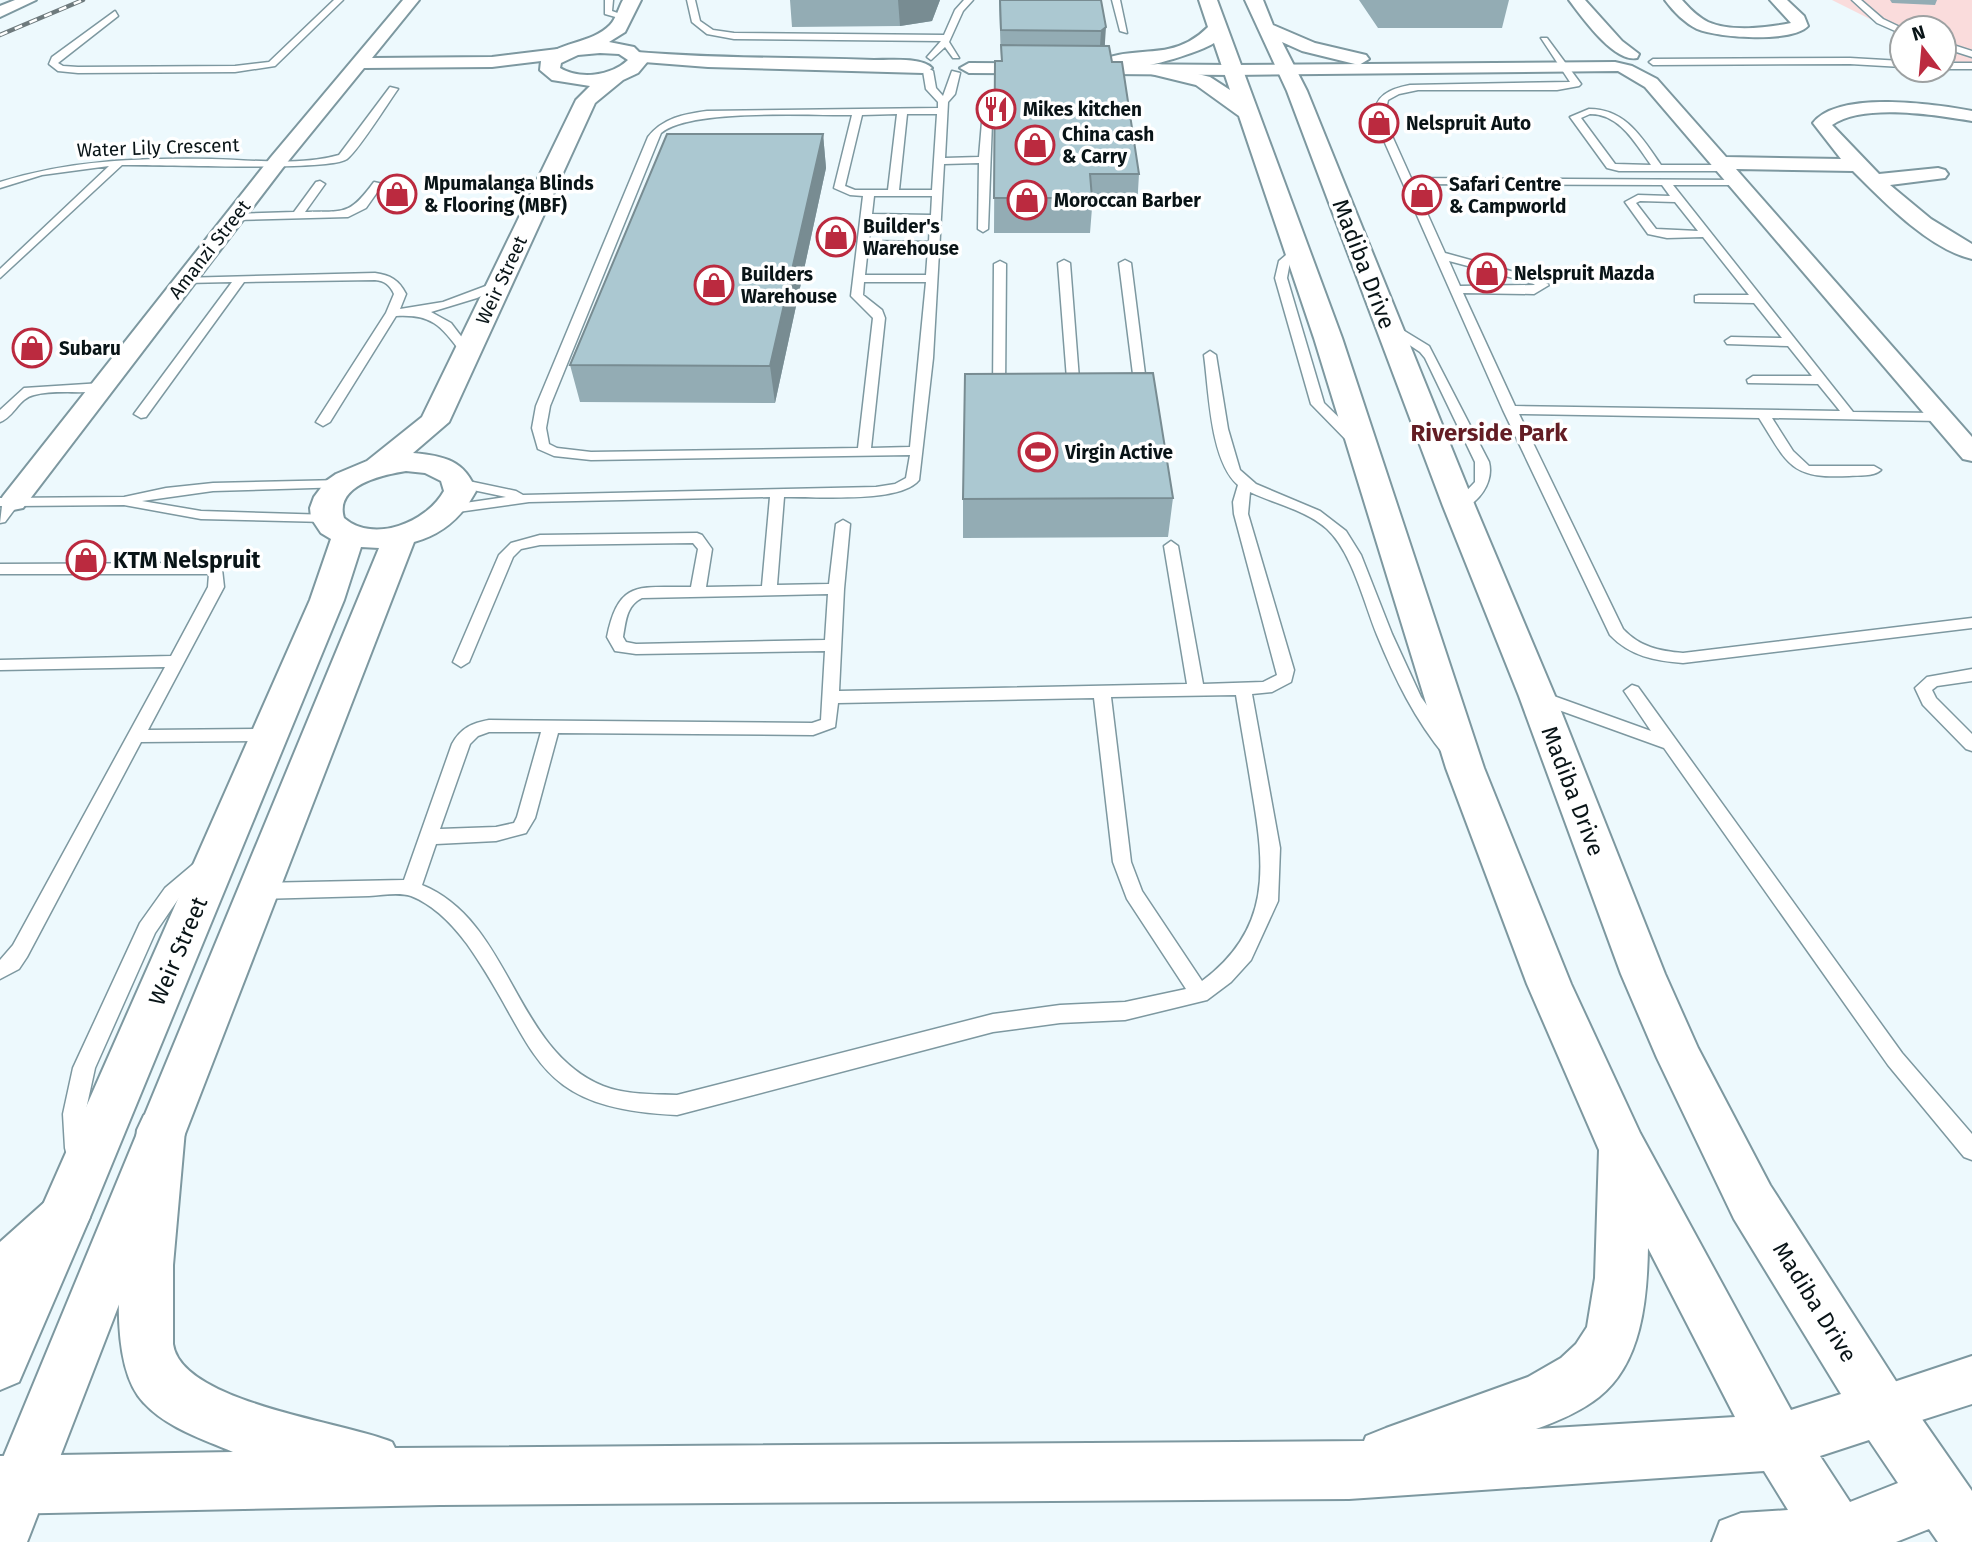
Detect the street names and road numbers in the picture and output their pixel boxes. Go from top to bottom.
street label: Water Lily Crescent [76,133,240,162]
street label: Amanzi Street [164,195,255,303]
street label: Madiba Drive [1326,195,1402,333]
street label: Weir Street [471,232,532,328]
street label: Madiba Drive [1535,722,1611,860]
street label: Weir Street [143,892,214,1009]
street label: Madiba Drive [1767,1237,1863,1367]

